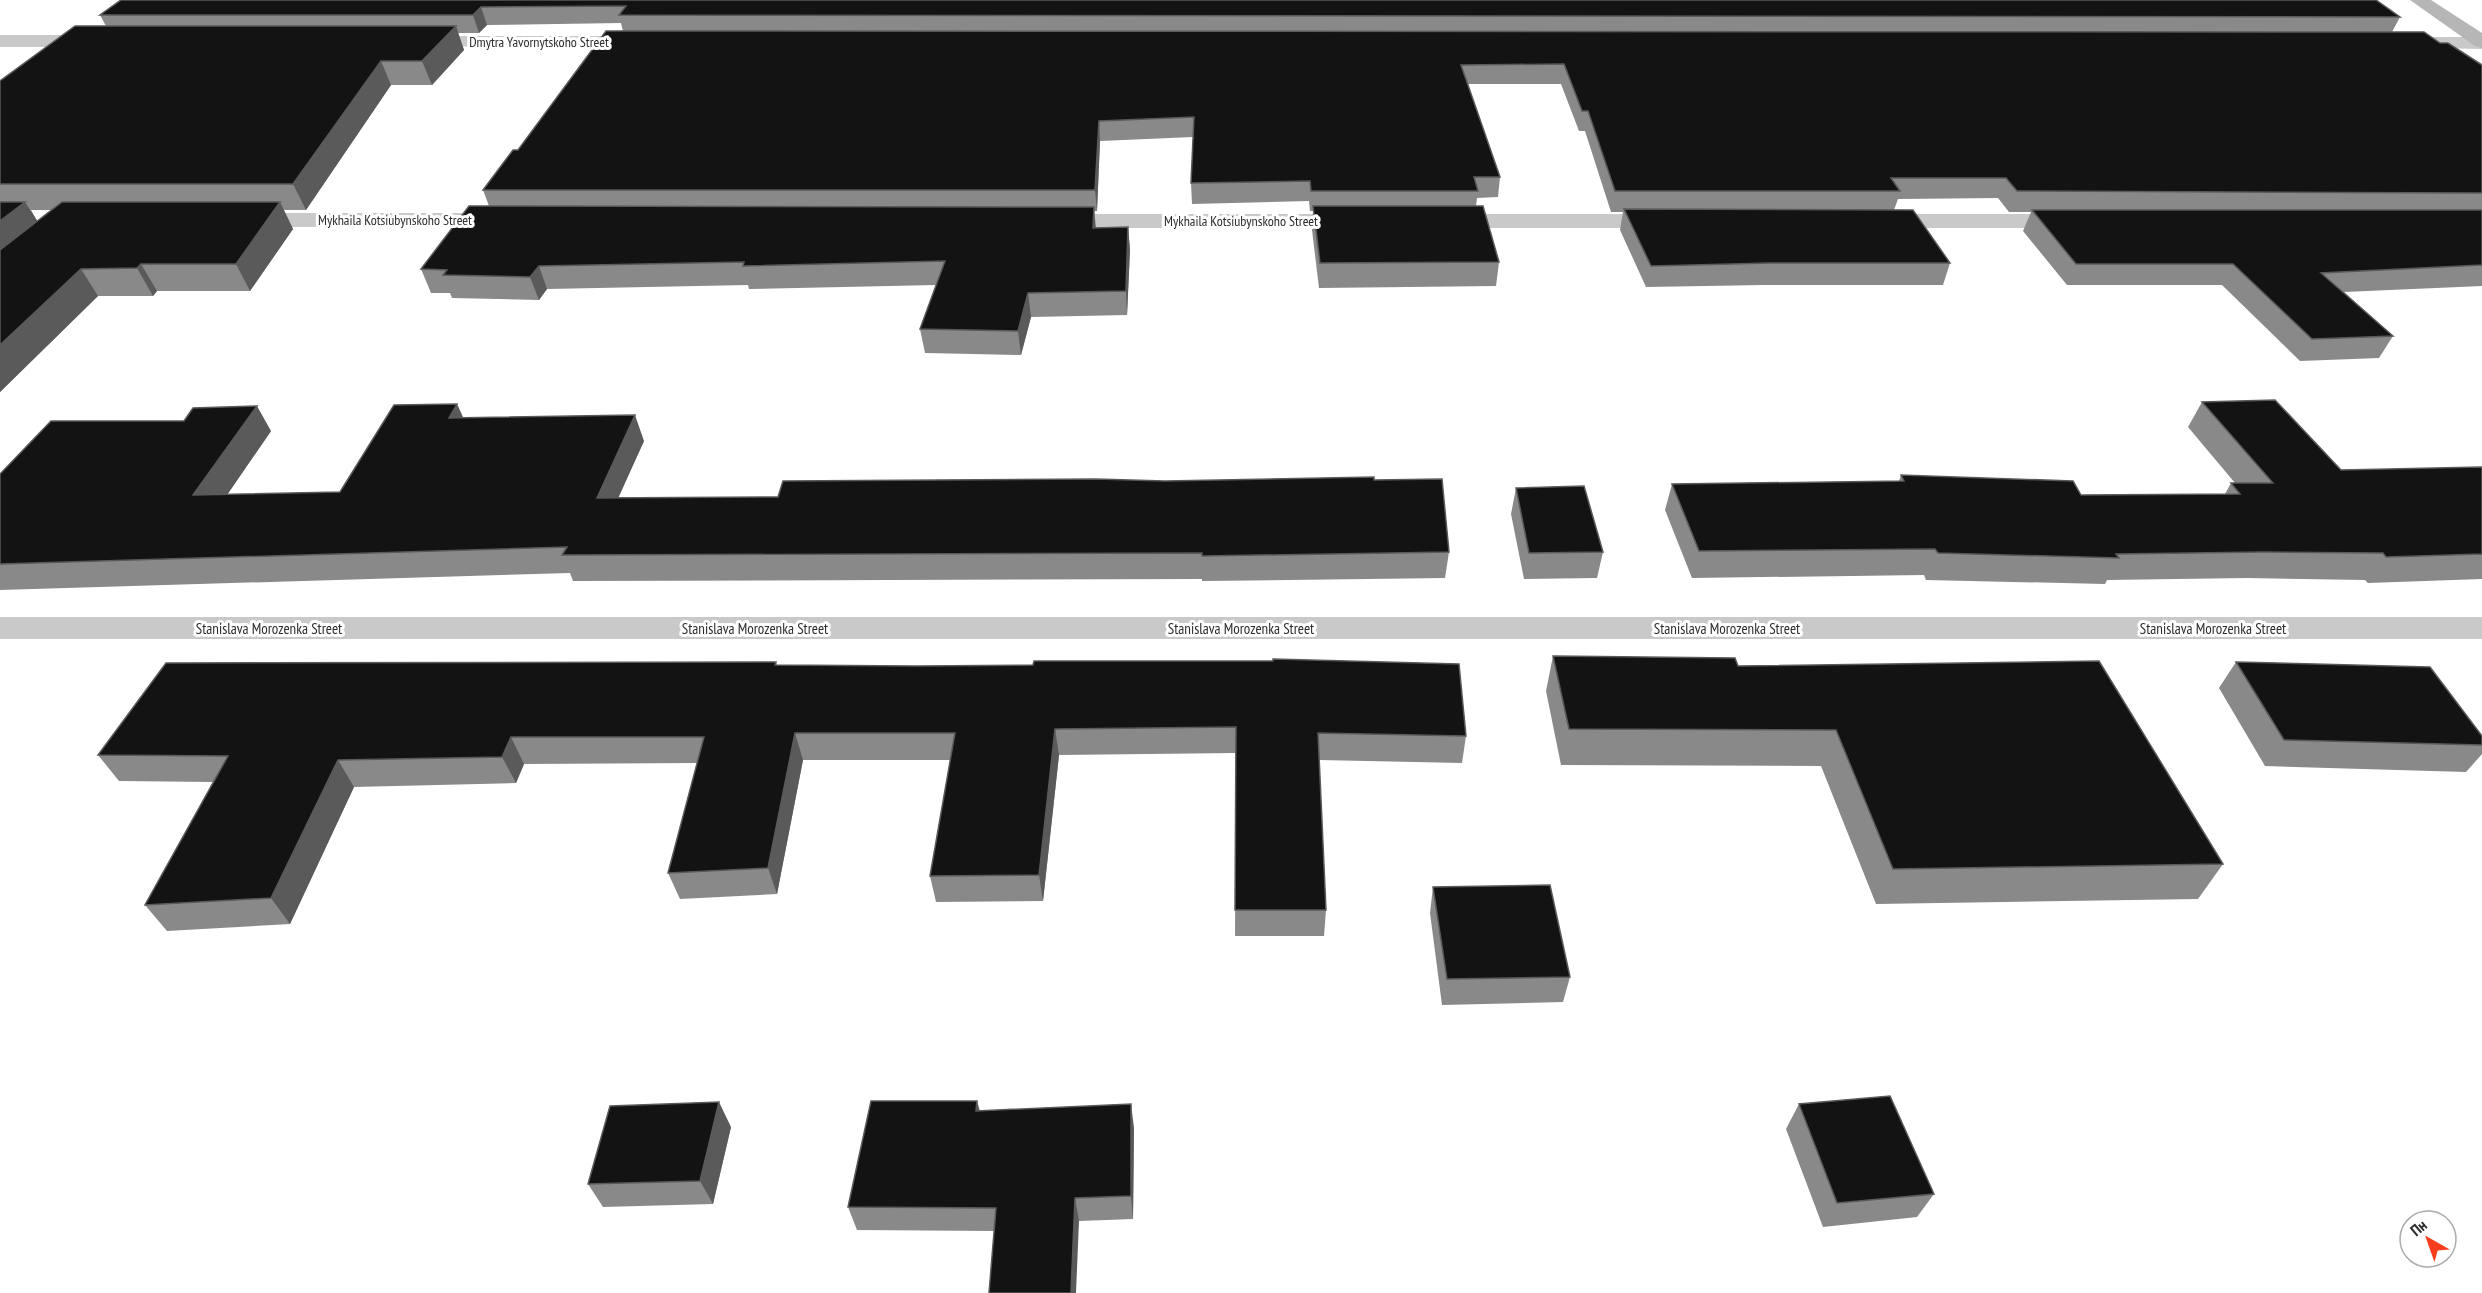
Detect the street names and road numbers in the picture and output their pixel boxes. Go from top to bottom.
street label: Dmytra Yavornytskoho Street [469,33,609,51]
street label: Mykhaila Kotsiubynskoho Street [318,211,472,229]
street label: Mykhaila Kotsiubynskoho Street [1164,212,1318,230]
street label: Stanislava Morozenka Street [196,619,342,638]
street label: Stanislava Morozenka Street [682,619,828,638]
street label: Stanislava Morozenka Street [1168,619,1314,638]
street label: Stanislava Morozenka Street [1654,619,1800,638]
street label: Stanislava Morozenka Street [2140,619,2286,638]

